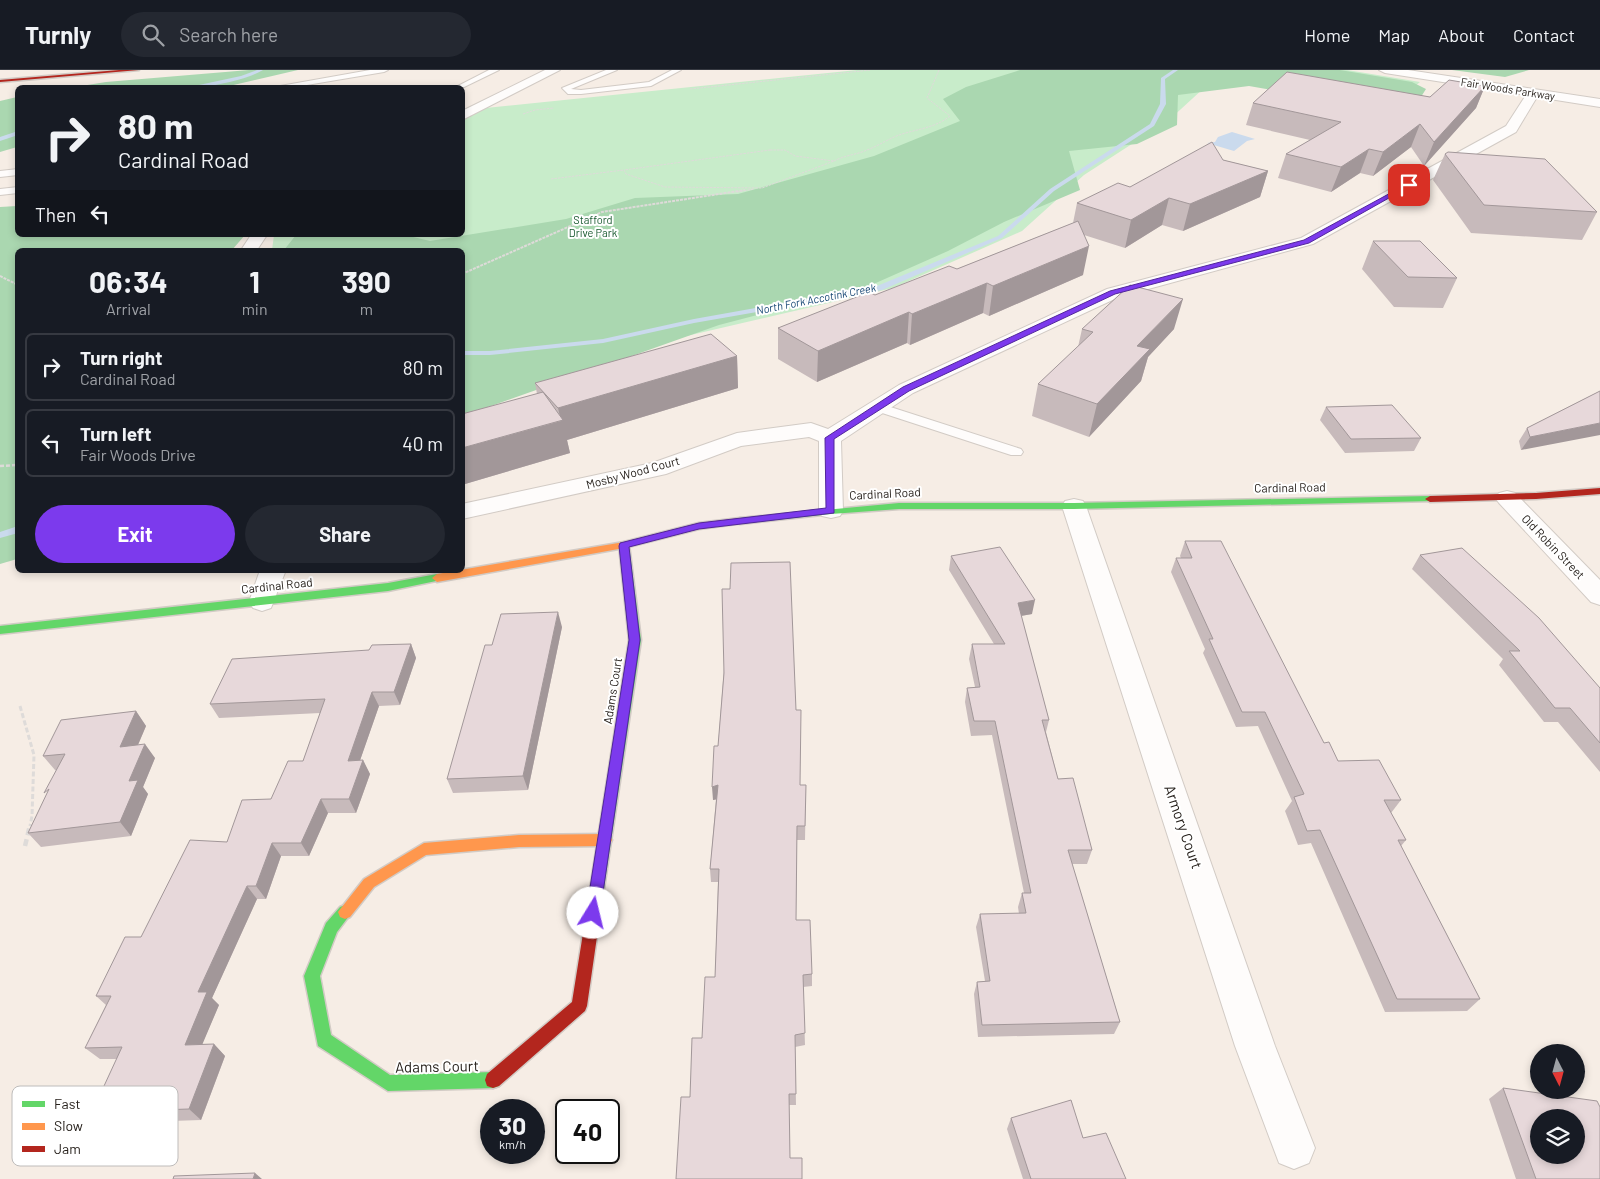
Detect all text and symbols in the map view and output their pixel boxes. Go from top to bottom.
search box [121,12,471,57]
text: Turnly [25,20,91,49]
icon: search [139,21,167,49]
text: Search here [179,23,278,46]
text: Home [1304,24,1350,46]
text: Map [1378,24,1410,46]
text: About [1438,24,1485,46]
text: Contact [1513,24,1575,46]
street label: Fair Woods Parkway [1460,75,1556,102]
text: 80 m [118,104,193,146]
icon: right [35,105,100,170]
text: Cardinal Road [118,146,249,172]
pin [1388,164,1430,206]
icon: arrive [1395,171,1423,199]
icon: left [86,200,114,228]
text: Then [35,203,76,226]
park label: Stafford Drive Park [569,213,618,239]
text: 06:34 [89,263,168,299]
text: 1 [249,263,260,299]
text: 390 [342,263,391,299]
water label: North Fork Accotink Creek [755,280,877,316]
text: Arrival [106,299,151,318]
text: min [242,299,268,318]
text: m [360,299,373,318]
text: Turn right [80,346,162,369]
icon: right [37,353,65,381]
text: 80 m [403,356,443,379]
text: Cardinal Road [80,369,175,388]
text: Turn left [80,422,151,445]
icon: left [37,429,65,457]
text: 40 m [402,432,443,455]
text: Fair Woods Drive [80,445,196,464]
street label: Mosby Wood Court [584,453,681,491]
street label: Cardinal Road [1254,479,1326,495]
street label: Cardinal Road [849,484,921,502]
button: Exit [35,505,235,563]
button: Share [245,505,445,563]
street label: Old Robin Street [1519,511,1588,581]
street label: Cardinal Road [241,574,313,596]
street label: Adams Court [600,657,624,725]
street label: Armory Court [1161,782,1207,871]
position arrow [566,886,618,938]
north arrow [1530,1044,1585,1099]
map controls [1530,1044,1585,1164]
street label: Adams Court [395,1056,479,1076]
legend [12,1086,178,1166]
text: Fast [54,1095,80,1112]
speed limit sign: 40 [555,1099,620,1164]
button: layers [1530,1109,1585,1164]
text: 30 [499,1110,526,1140]
text: Slow [54,1117,83,1134]
text: km/h [499,1137,526,1151]
text: Jam [54,1140,81,1157]

